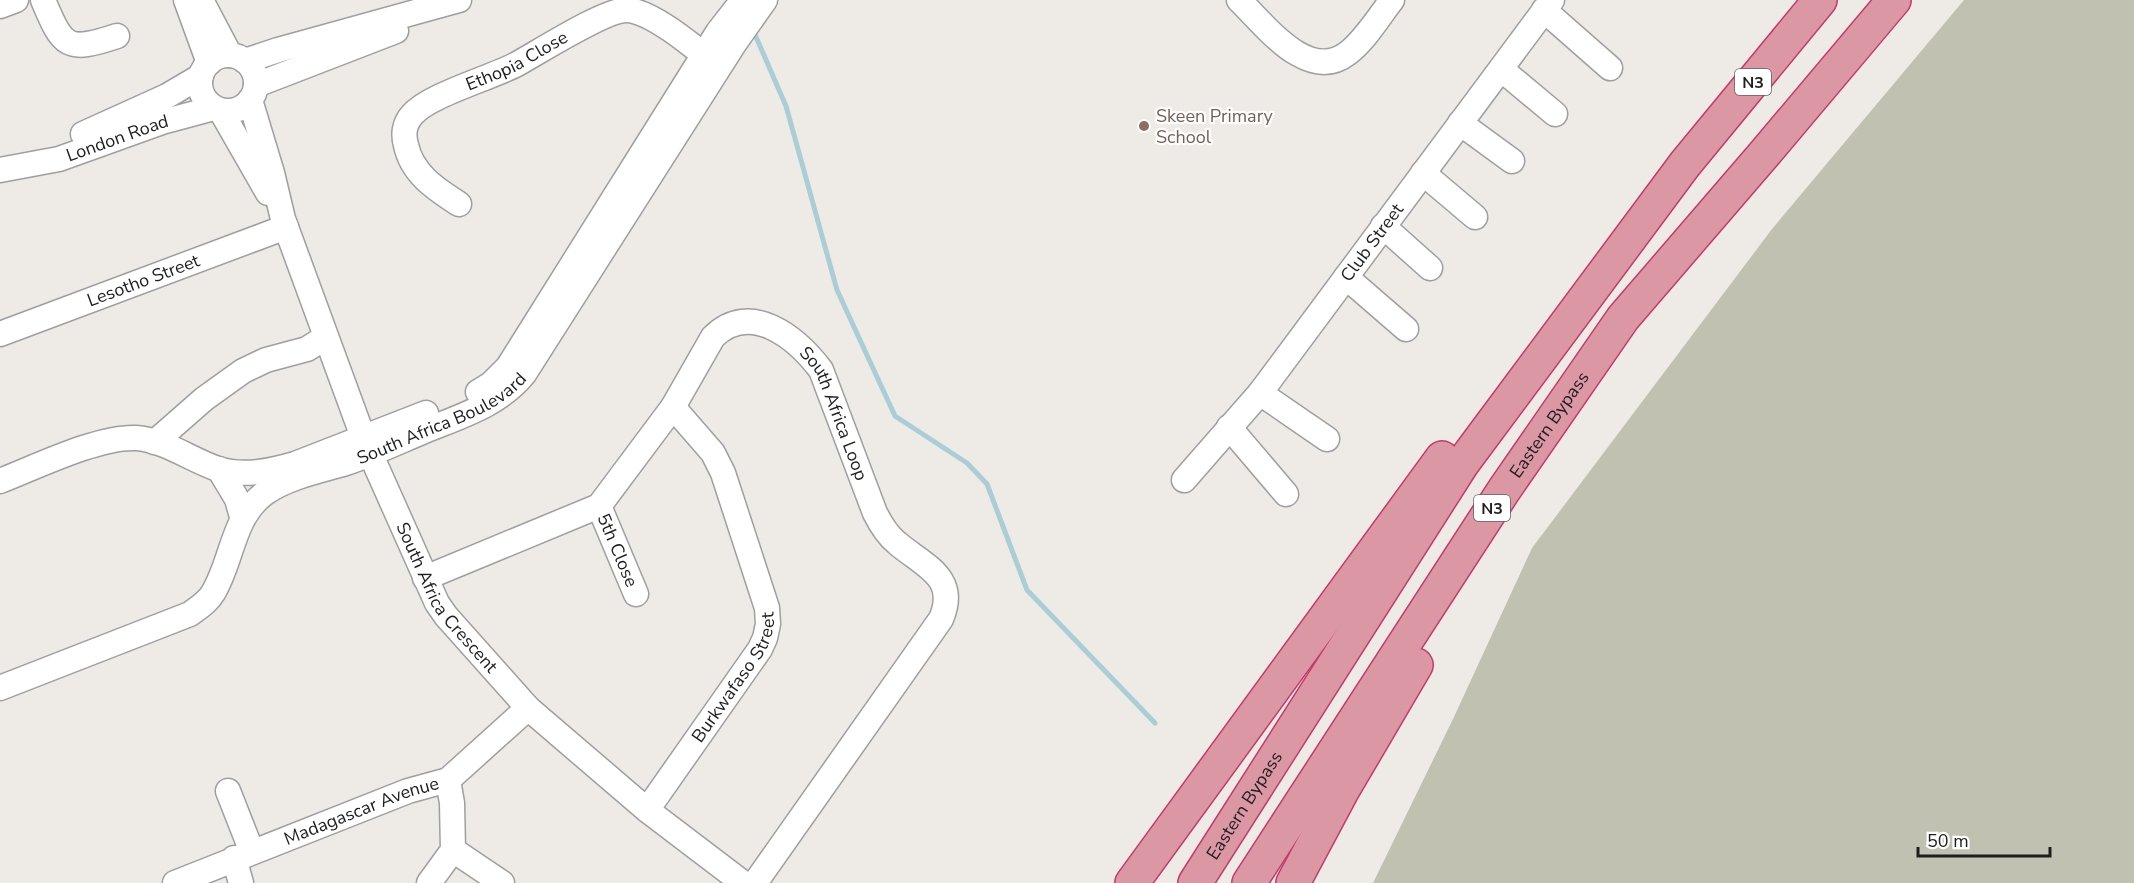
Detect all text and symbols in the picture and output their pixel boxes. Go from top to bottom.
street label: Ethopia Close [462,25,572,96]
road number: N3 [1735,69,1771,95]
place label: Skeen Primary School [1156,104,1274,149]
street label: London Road [63,109,171,167]
marker: Skeen Primary School [1137,119,1151,133]
street label: Club Street [1335,198,1409,287]
street label: Lesotho Street [84,248,204,312]
street label: South Africa Loop [794,341,874,484]
street label: South Africa Boulevard [353,367,532,470]
street label: Eastern Bypass [1504,367,1595,483]
road number: N3 [1474,495,1510,521]
street label: 5th Close [591,510,644,591]
street label: South Africa Crescent [391,518,504,679]
street label: Burkwafaso Street [686,611,780,747]
street label: Eastern Bypass [1201,746,1288,864]
street label: Madagascar Avenue [280,771,442,851]
scale bar [1918,820,2050,858]
text: 50 m [1927,829,1969,853]

